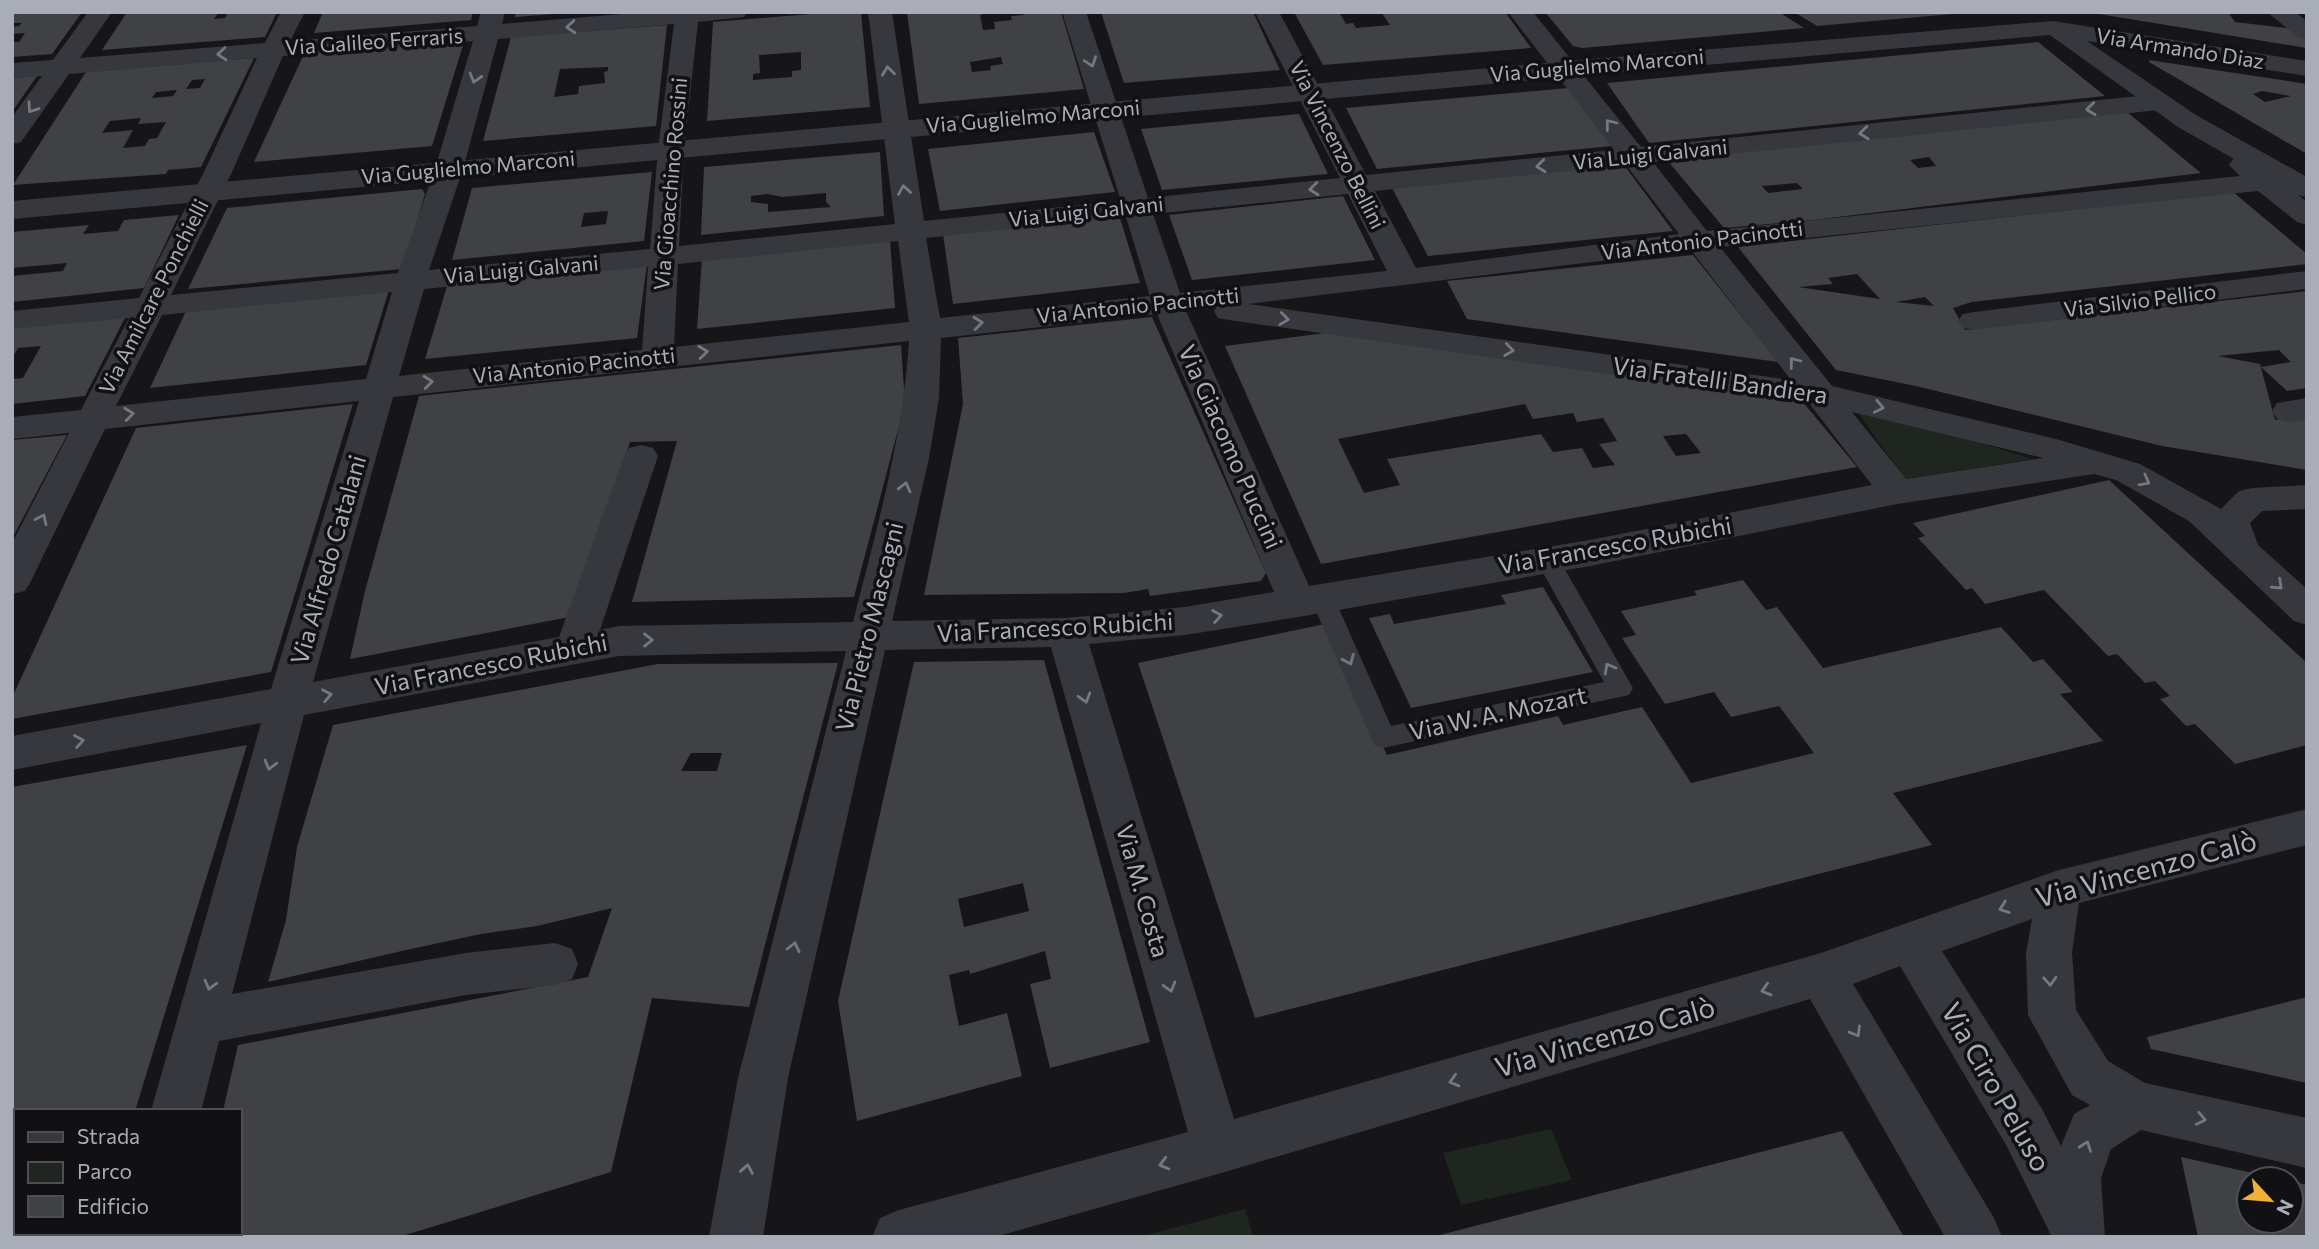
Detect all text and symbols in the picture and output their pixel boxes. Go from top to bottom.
one-way arrow [565,19,576,34]
street label: Via Galileo Ferraris [284,22,464,59]
street label: Via Armando Diaz [2094,22,2266,73]
street label: Via Guglielmo Marconi [1489,43,1705,86]
one-way arrow [216,46,227,61]
one-way arrow [1083,56,1097,68]
street label: Via Vincenzo Bellini [1285,56,1392,233]
one-way arrow [880,65,895,76]
one-way arrow [468,72,483,84]
street label: Via Gioacchino Rossini [648,76,691,291]
street label: Via Guglielmo Marconi [925,94,1141,137]
one-way arrow [28,100,40,113]
one-way arrow [2085,102,2097,117]
one-way arrow [1605,119,1618,131]
one-way arrow [1859,125,1870,140]
street label: Via Luigi Galvani [1571,133,1728,174]
street label: Via Guglielmo Marconi [360,145,576,188]
one-way arrow [1535,158,1546,173]
one-way arrow [1309,181,1320,196]
one-way arrow [897,184,912,196]
street label: Via Luigi Galvani [1007,190,1164,231]
street label: Via Amilcare Ponchielli [93,195,213,398]
street label: Via Antonio Pacinotti [1599,215,1804,264]
street label: Via Luigi Galvani [442,249,599,288]
street label: Via Silvio Pellico [2062,278,2218,321]
street label: Via Antonio Pacinotti [1035,281,1240,328]
one-way arrow [1278,311,1290,326]
one-way arrow [973,316,984,331]
street label: Via Giacomo Puccini [1173,340,1289,553]
street label: Via Antonio Pacinotti [471,341,676,388]
one-way arrow [1503,342,1515,357]
one-way arrow [698,345,709,360]
street label: Via Fratelli Bandiera [1611,350,1830,409]
one-way arrow [1790,357,1803,369]
one-way arrow [422,375,434,390]
one-way arrow [1873,399,1885,414]
one-way arrow [123,407,135,422]
street label: Via Alfredo Catalani [284,452,371,668]
one-way arrow [2138,473,2150,487]
one-way arrow [896,482,911,494]
street label: Via Francesco Rubichi [1496,510,1734,579]
one-way arrow [34,514,48,526]
street label: Via Pietro Mascagni [828,519,909,734]
one-way arrow [2270,576,2283,589]
street label: Via Francesco Rubichi [936,606,1174,647]
one-way arrow [1211,609,1223,624]
street label: Via Francesco Rubichi [372,627,610,700]
one-way arrow [643,632,653,648]
one-way arrow [1341,653,1355,665]
one-way arrow [1604,663,1617,675]
street label: Via W. A. Mozart [1406,679,1589,746]
one-way arrow [321,688,333,703]
one-way arrow [1077,691,1092,703]
one-way arrow [73,734,85,749]
one-way arrow [263,759,278,771]
street label: Via M. Costa [1111,821,1176,960]
street label: Via Vincenzo Calò [2032,822,2260,914]
one-way arrow [1999,900,2011,914]
one-way arrow [786,941,800,953]
one-way arrow [2042,976,2057,987]
one-way arrow [204,979,218,991]
one-way arrow [1162,980,1176,992]
one-way arrow [1760,982,1772,997]
street label: Via Vincenzo Calò [1491,988,1719,1084]
street label: Via Ciro Peluso [1935,996,2059,1177]
one-way arrow [1848,1025,1861,1038]
one-way arrow [1448,1072,1460,1087]
legend [14,1109,242,1235]
one-way arrow [2195,1111,2207,1126]
text: Strada [77,1123,140,1148]
one-way arrow [2078,1141,2092,1153]
one-way arrow [1158,1156,1170,1170]
text: Parco [77,1158,132,1183]
one-way arrow [739,1163,754,1175]
north arrow [2235,1165,2305,1235]
text: Edificio [77,1193,149,1218]
text: N [2272,1196,2299,1219]

